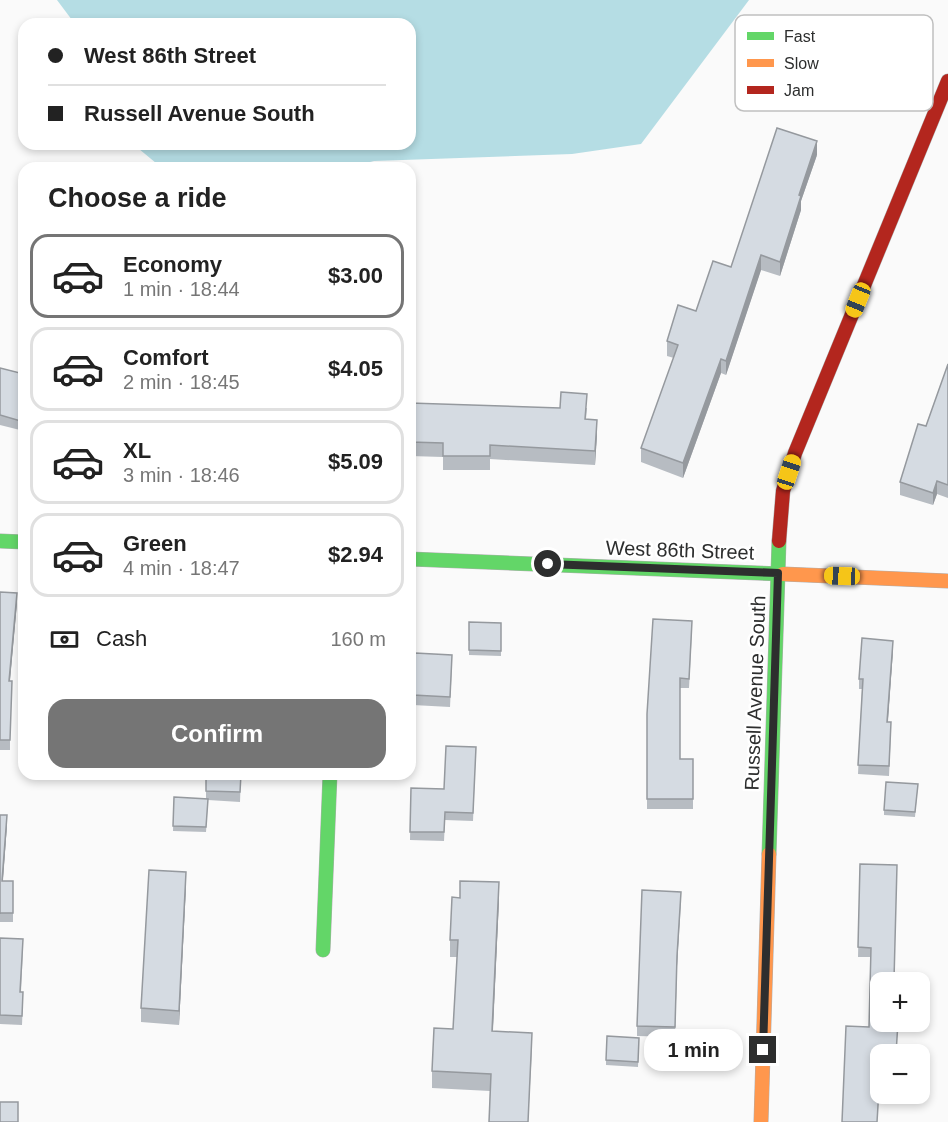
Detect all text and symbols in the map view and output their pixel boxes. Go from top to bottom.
legend [735,15,933,111]
text: Fast [784,28,816,45]
text: West 86th Street [84,43,256,68]
text: Slow [784,55,819,72]
text: Jam [784,82,814,99]
text: Russell Avenue South [84,101,315,126]
text: Choose a ride [48,183,227,213]
icon: car [51,249,105,303]
text: Economy [123,252,222,277]
text: $3.00 [328,263,383,288]
text: 1 min · 18:44 [123,278,240,300]
car [843,280,873,320]
icon: car [51,342,105,396]
text: Comfort [123,345,209,370]
text: $4.05 [328,356,383,381]
text: 2 min · 18:45 [123,371,240,393]
icon: car [51,435,105,489]
text: XL [123,438,151,463]
text: $5.09 [328,449,383,474]
car [775,452,803,492]
text: 3 min · 18:46 [123,464,240,486]
icon: car [51,528,105,582]
text: Green [123,531,187,556]
street label: West 86th Street [605,536,755,564]
text: $2.94 [328,542,383,567]
route start [534,550,561,577]
text: 4 min · 18:47 [123,557,240,579]
car [824,566,860,586]
street label: Russell Avenue South [741,595,769,791]
icon: cash [48,623,81,656]
text: Cash [96,626,147,651]
text: 160 m [330,628,386,650]
button: Confirm [48,699,386,768]
map controls [870,972,930,1104]
button: + [870,972,930,1032]
callout: 1 min [643,1029,742,1071]
route end [749,1036,776,1063]
text: 1 min [667,1039,720,1061]
button: − [870,1044,930,1104]

